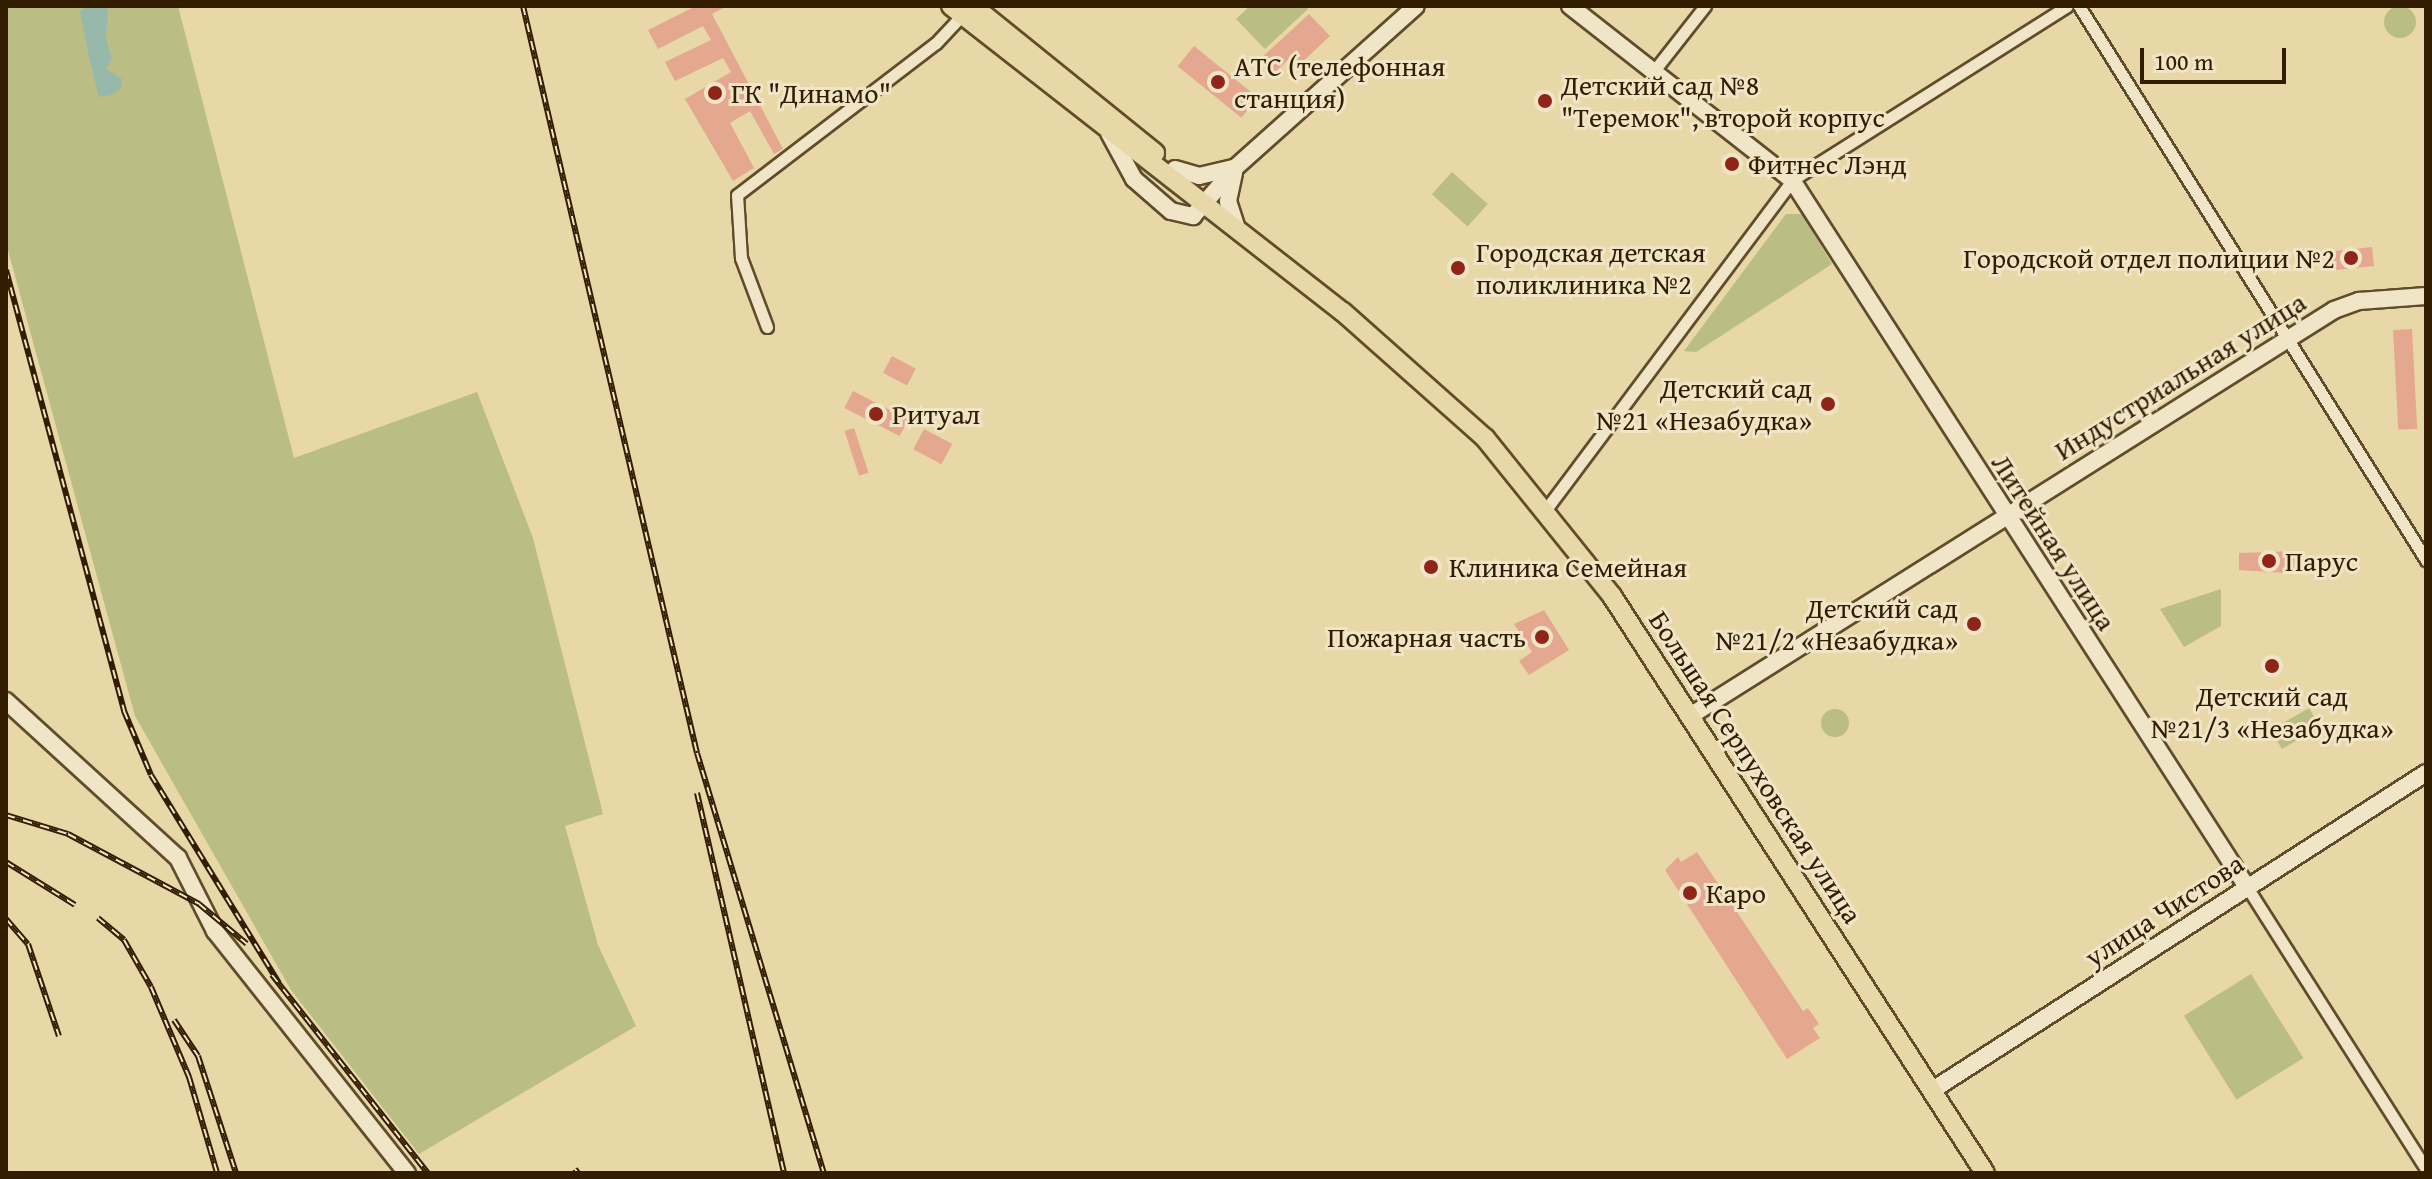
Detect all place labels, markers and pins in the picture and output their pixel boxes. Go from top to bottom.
place label: АТС (телефонная станция) [1234,49,1445,115]
place label: Детский сад №8 "Теремок", второй корпус [1561,68,1885,134]
marker: АТС (телефонная станция) [1209,73,1227,91]
place label: ГК "Динамо" [731,76,891,110]
marker: ГК "Динамо" [706,84,724,102]
marker: Детский сад №8 "Теремок", второй корпус [1536,92,1554,110]
place label: Фитнес Лэнд [1748,147,1907,181]
marker: Фитнес Лэнд [1723,155,1741,173]
place label: Городская детская поликлиника №2 [1476,235,1706,301]
place label: Городской отдел полиции №2 [1963,241,2335,275]
marker: Городской отдел полиции №2 [2342,249,2360,267]
marker: Городская детская поликлиника №2 [1447,257,1469,279]
place label: Детский сад №21 «Незабудка» [1596,371,1812,437]
marker: Детский сад №21 «Незабудка» [1819,395,1837,413]
place label: Ритуал [892,397,980,431]
marker: Ритуал [867,405,885,423]
place label: Парус [2285,544,2358,578]
place label: Клиника Семейная [1449,550,1687,584]
marker: Парус [2260,552,2278,570]
marker: Клиника Семейная [1420,556,1442,578]
place label: Детский сад №21/2 «Незабудка» [1715,591,1958,657]
marker: Детский сад №21/2 «Незабудка» [1965,615,1983,633]
place label: Пожарная часть [1327,620,1526,654]
marker: Пожарная часть [1533,628,1551,646]
marker: Детский сад №21/3 «Незабудка» [2263,657,2281,675]
place label: Детский сад №21/3 «Незабудка» [2150,679,2394,745]
place label: Каро [1706,876,1766,910]
marker: Каро [1681,884,1699,902]

